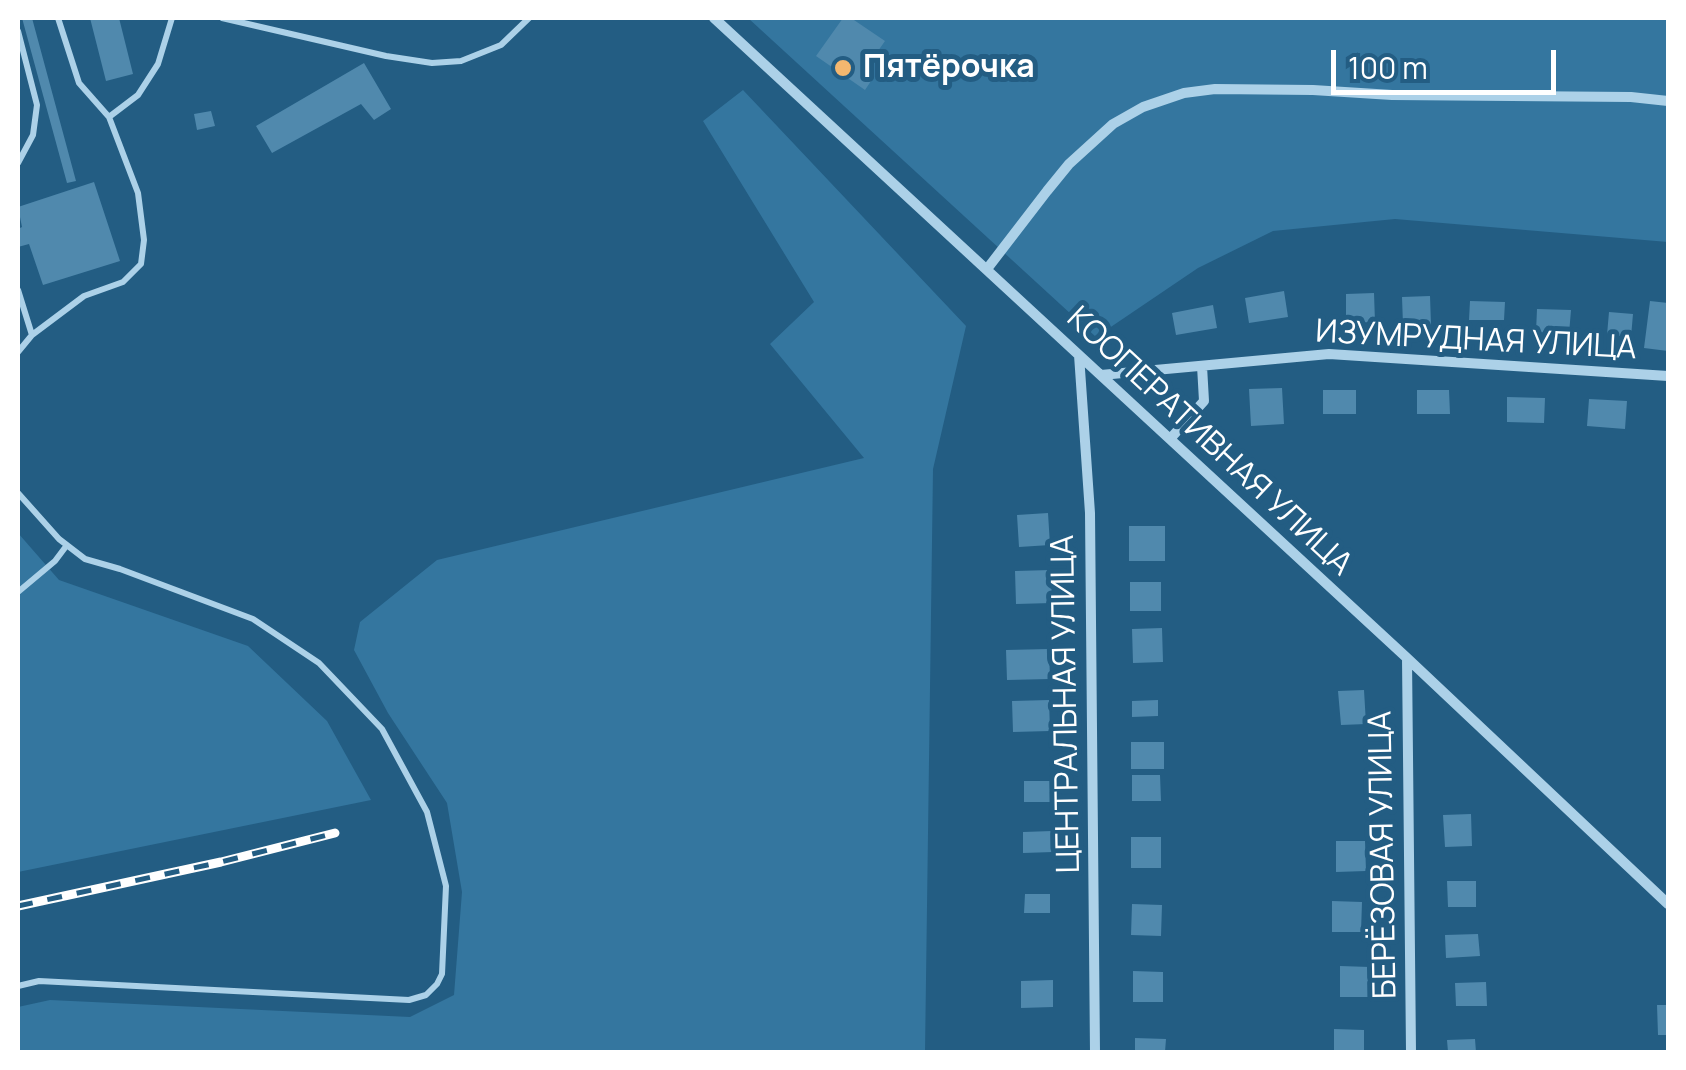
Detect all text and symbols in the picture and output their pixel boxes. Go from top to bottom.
scale bar [1336,30,1561,92]
text: 100 m [1348,47,1428,88]
place label: Пятёрочка [863,49,1035,87]
marker: Пятёрочка [832,57,854,79]
street label: КООПЕРАТИВНАЯ УЛИЦА [1058,300,1360,584]
street label: ИЗУМРУДНАЯ УЛИЦА [1315,313,1637,369]
street label: ЦЕНТРАЛЬНАЯ УЛИЦА [1045,535,1089,873]
street label: БЕРЁЗОВАЯ УЛИЦА [1362,711,1406,999]

